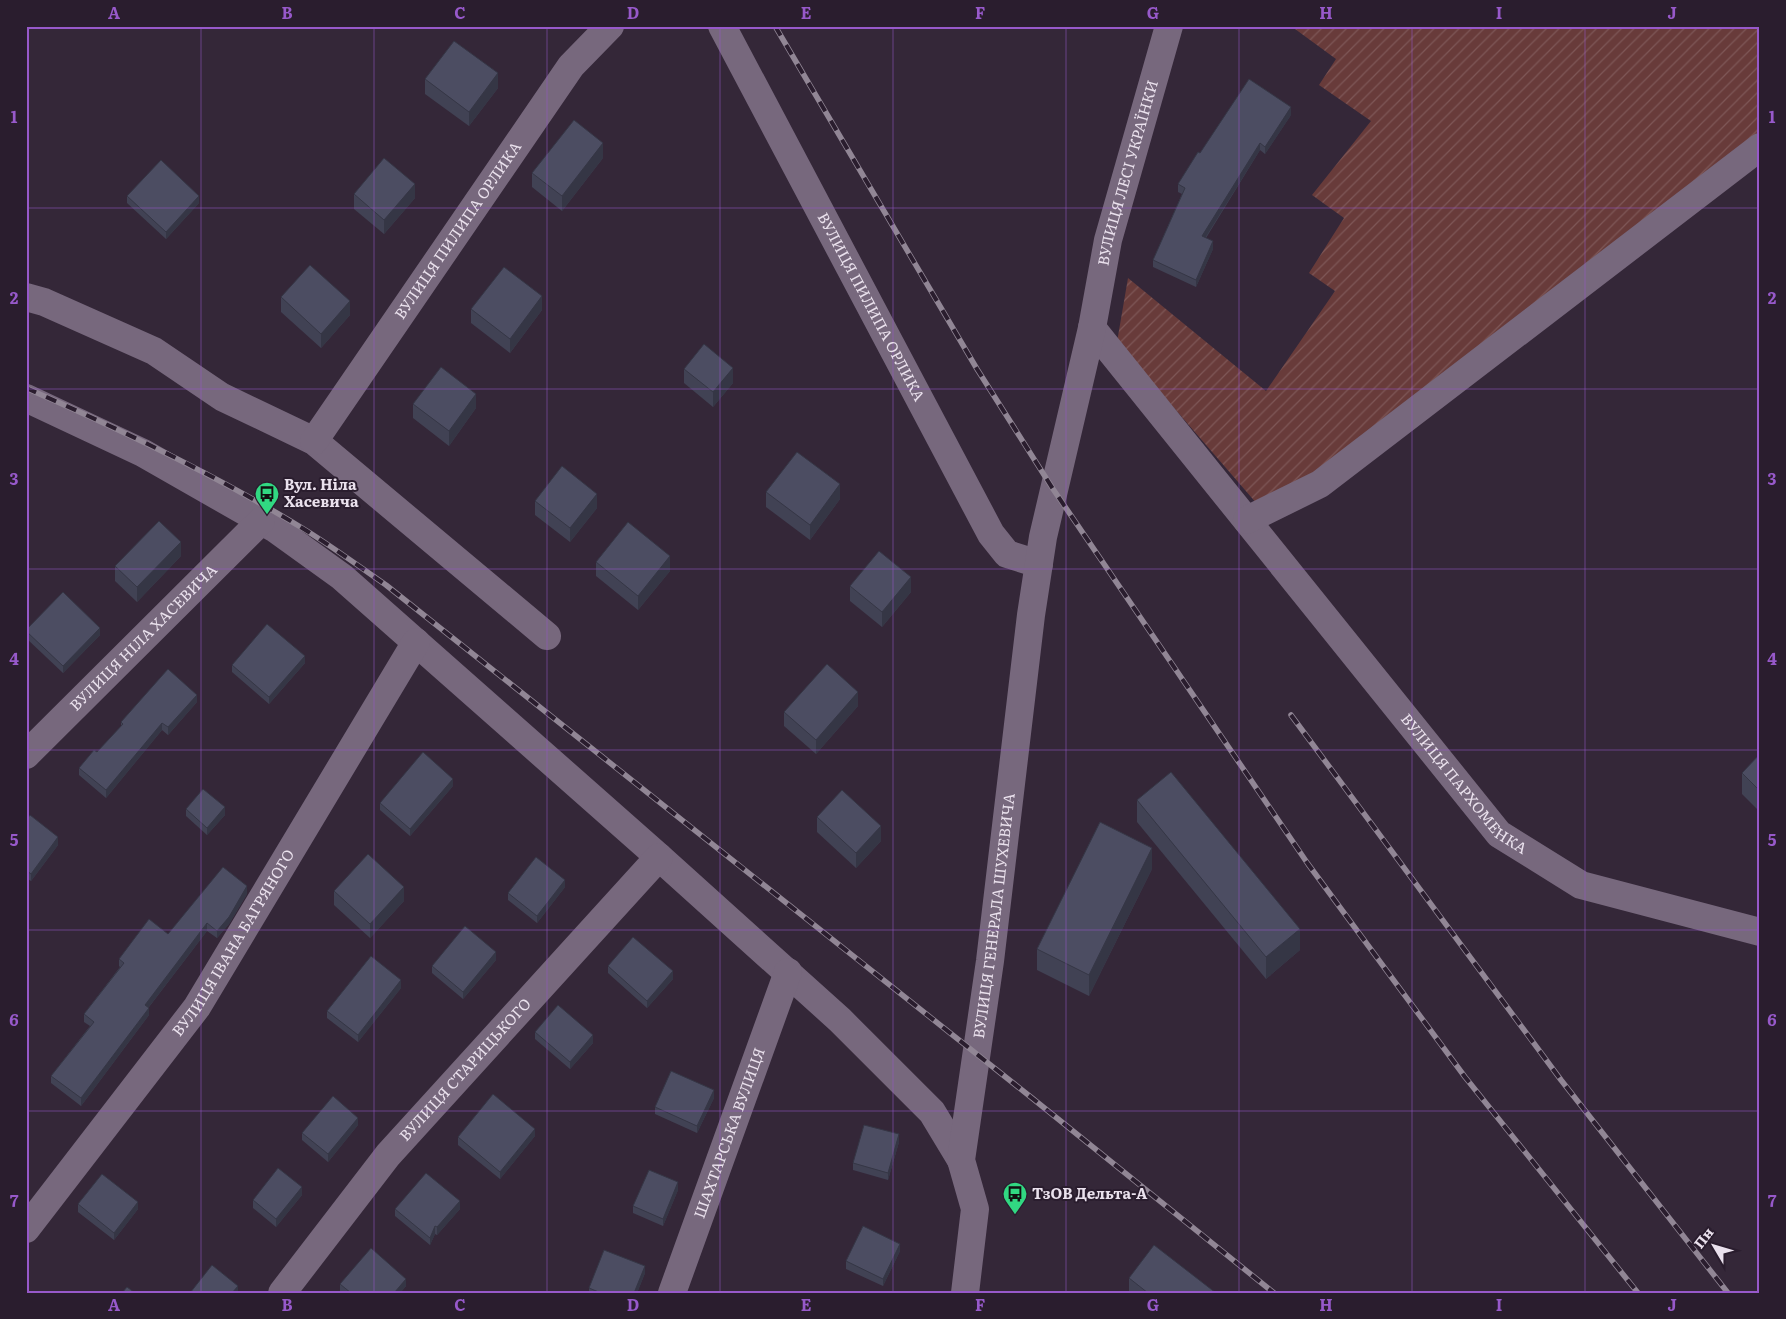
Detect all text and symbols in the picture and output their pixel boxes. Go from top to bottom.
text: A [108,0,120,24]
text: B [281,0,293,24]
text: C [454,0,466,24]
text: D [627,0,639,24]
text: E [801,0,812,24]
text: F [975,0,985,24]
text: G [1147,0,1159,24]
text: H [1319,0,1333,24]
text: I [1496,0,1502,24]
text: J [1667,0,1677,24]
street label: ВУЛИЦЯ ЛЕСІ УКРАЇНКИ [1091,77,1163,267]
text: 1 [11,104,18,128]
text: 1 [1769,104,1776,128]
street label: ВУЛИЦЯ ПИЛИПА ОРЛИКА [388,136,526,323]
street label: ВУЛИЦЯ ПИЛИПА ОРЛИКА [813,208,932,405]
text: 2 [10,285,19,309]
text: 2 [1768,285,1777,309]
text: 3 [10,466,19,490]
text: 3 [1768,466,1777,490]
place label: Вул. Ніла Хасевича [284,472,359,512]
bus stop icon: Вул. Ніла Хасевича [254,481,280,515]
street label: ВУЛИЦЯ НІЛА ХАСЕВИЧА [64,558,222,715]
text: 4 [9,646,19,670]
text: 4 [1767,646,1777,670]
street label: ВУЛИЦЯ ПАРХОМЕНКА [1396,708,1532,859]
street label: ВУЛИЦЯ ГЕНЕРАЛА ШУХЕВИЧА [966,792,1020,1040]
text: 5 [10,827,19,851]
text: 5 [1768,827,1777,851]
street label: ВУЛИЦЯ ІВАНА БАГРЯНОГО [166,844,299,1040]
street label: ВУЛИЦЯ СТАРИЦЬКОГО [393,992,536,1146]
text: 6 [9,1007,19,1031]
text: 6 [1767,1007,1777,1031]
street label: ШАХТАРСЬКА ВУЛИЦЯ [687,1044,770,1221]
bus stop icon: ТзОВ Дельта-А [1002,1181,1028,1215]
place label: ТзОВ Дельта-А [1032,1181,1148,1204]
text: 7 [10,1188,19,1212]
text: 7 [1768,1188,1777,1212]
north arrow [1688,1222,1738,1272]
text: Пн [1688,1223,1718,1252]
text: A [108,1292,120,1316]
text: B [281,1292,293,1316]
text: C [454,1292,466,1316]
text: D [627,1292,639,1316]
text: E [801,1292,812,1316]
text: F [975,1292,985,1316]
text: G [1147,1292,1159,1316]
text: H [1319,1292,1333,1316]
text: I [1496,1292,1502,1316]
text: J [1667,1292,1677,1316]

